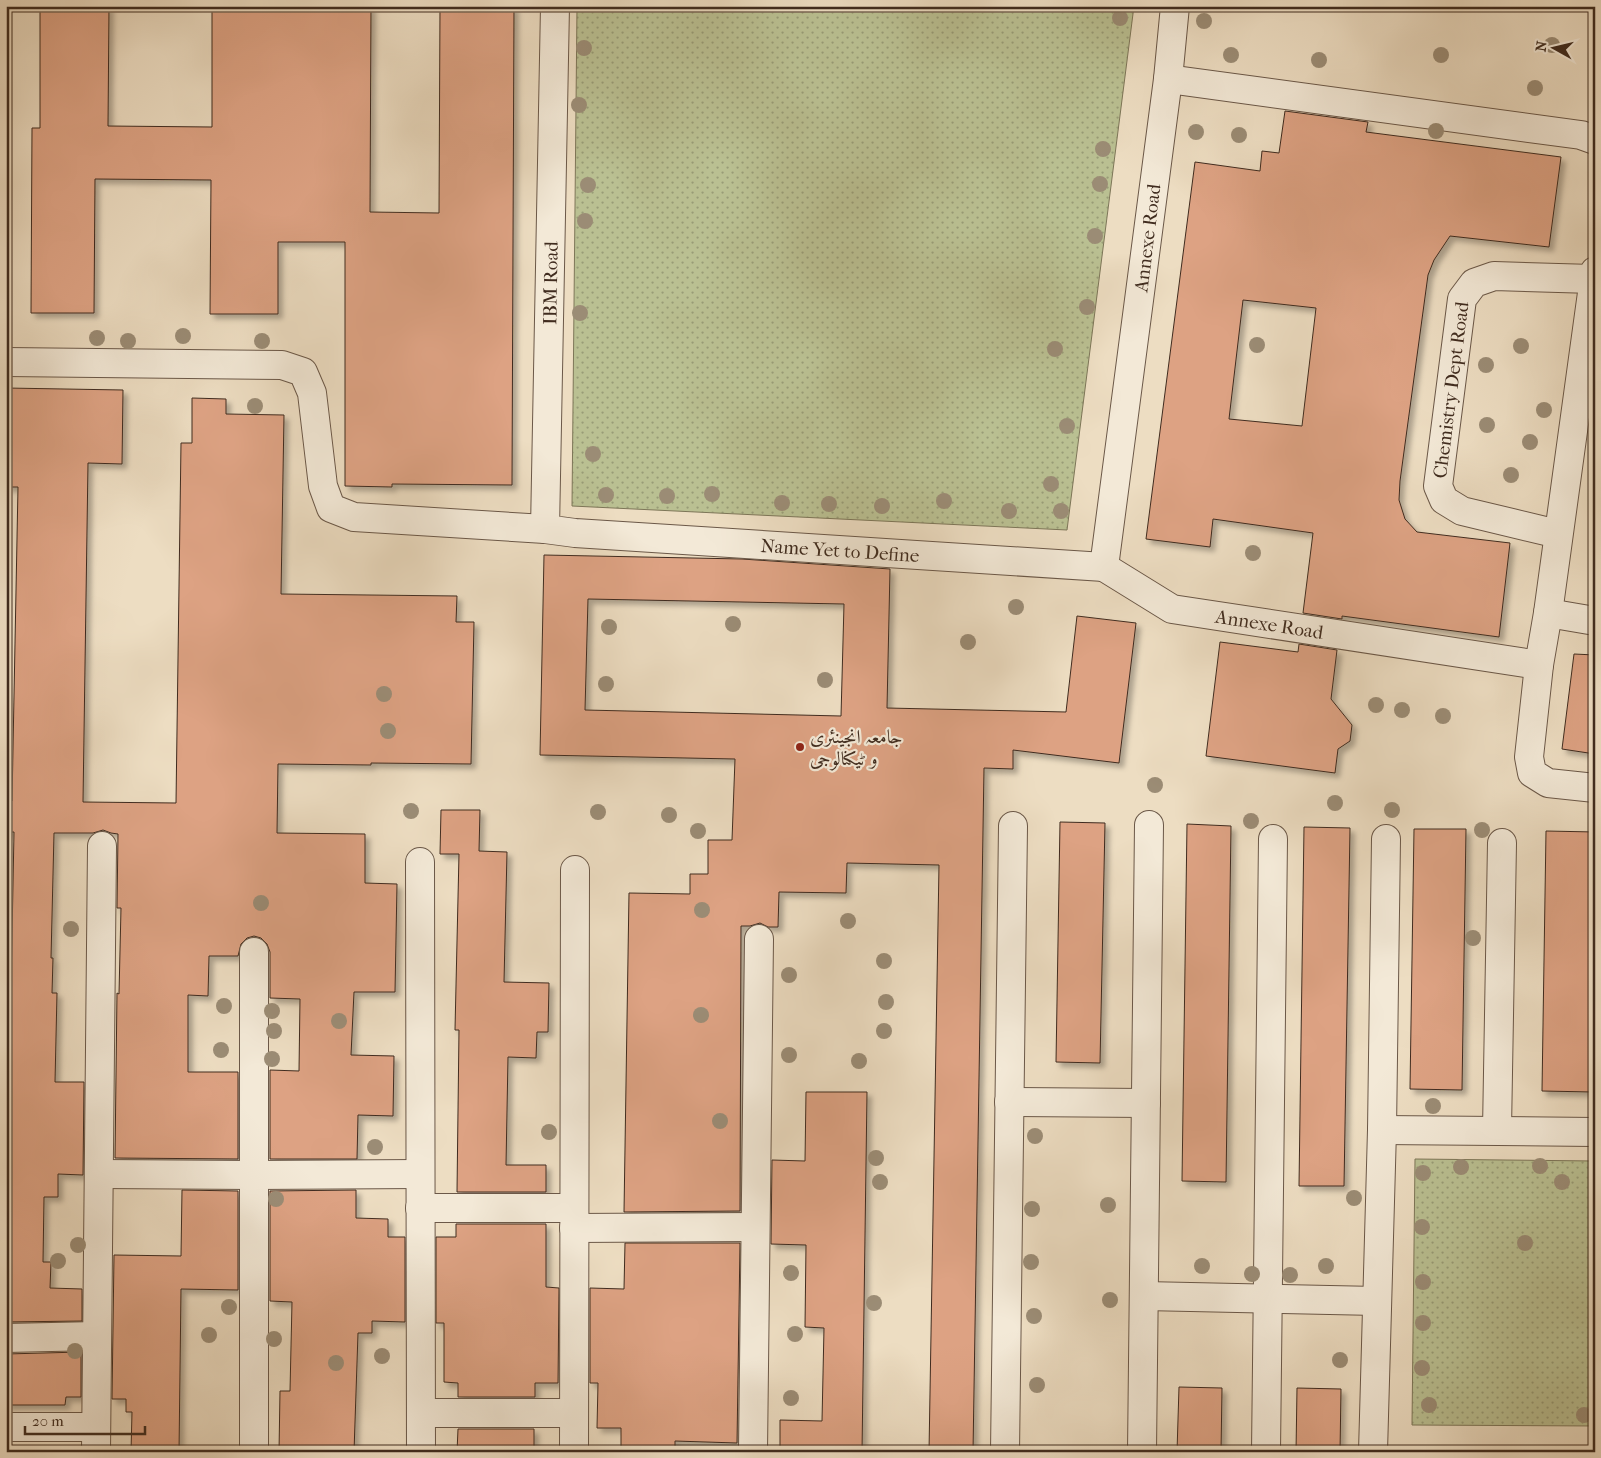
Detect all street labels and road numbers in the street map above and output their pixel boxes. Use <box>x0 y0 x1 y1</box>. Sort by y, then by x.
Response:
street label: Annexe Road <box>1130 182 1166 294</box>
street label: IBM Road <box>539 240 563 325</box>
street label: Chemistry Dept Road <box>1429 300 1474 480</box>
street label: Name Yet to Define <box>760 535 920 567</box>
street label: Annexe Road <box>1213 606 1325 644</box>

